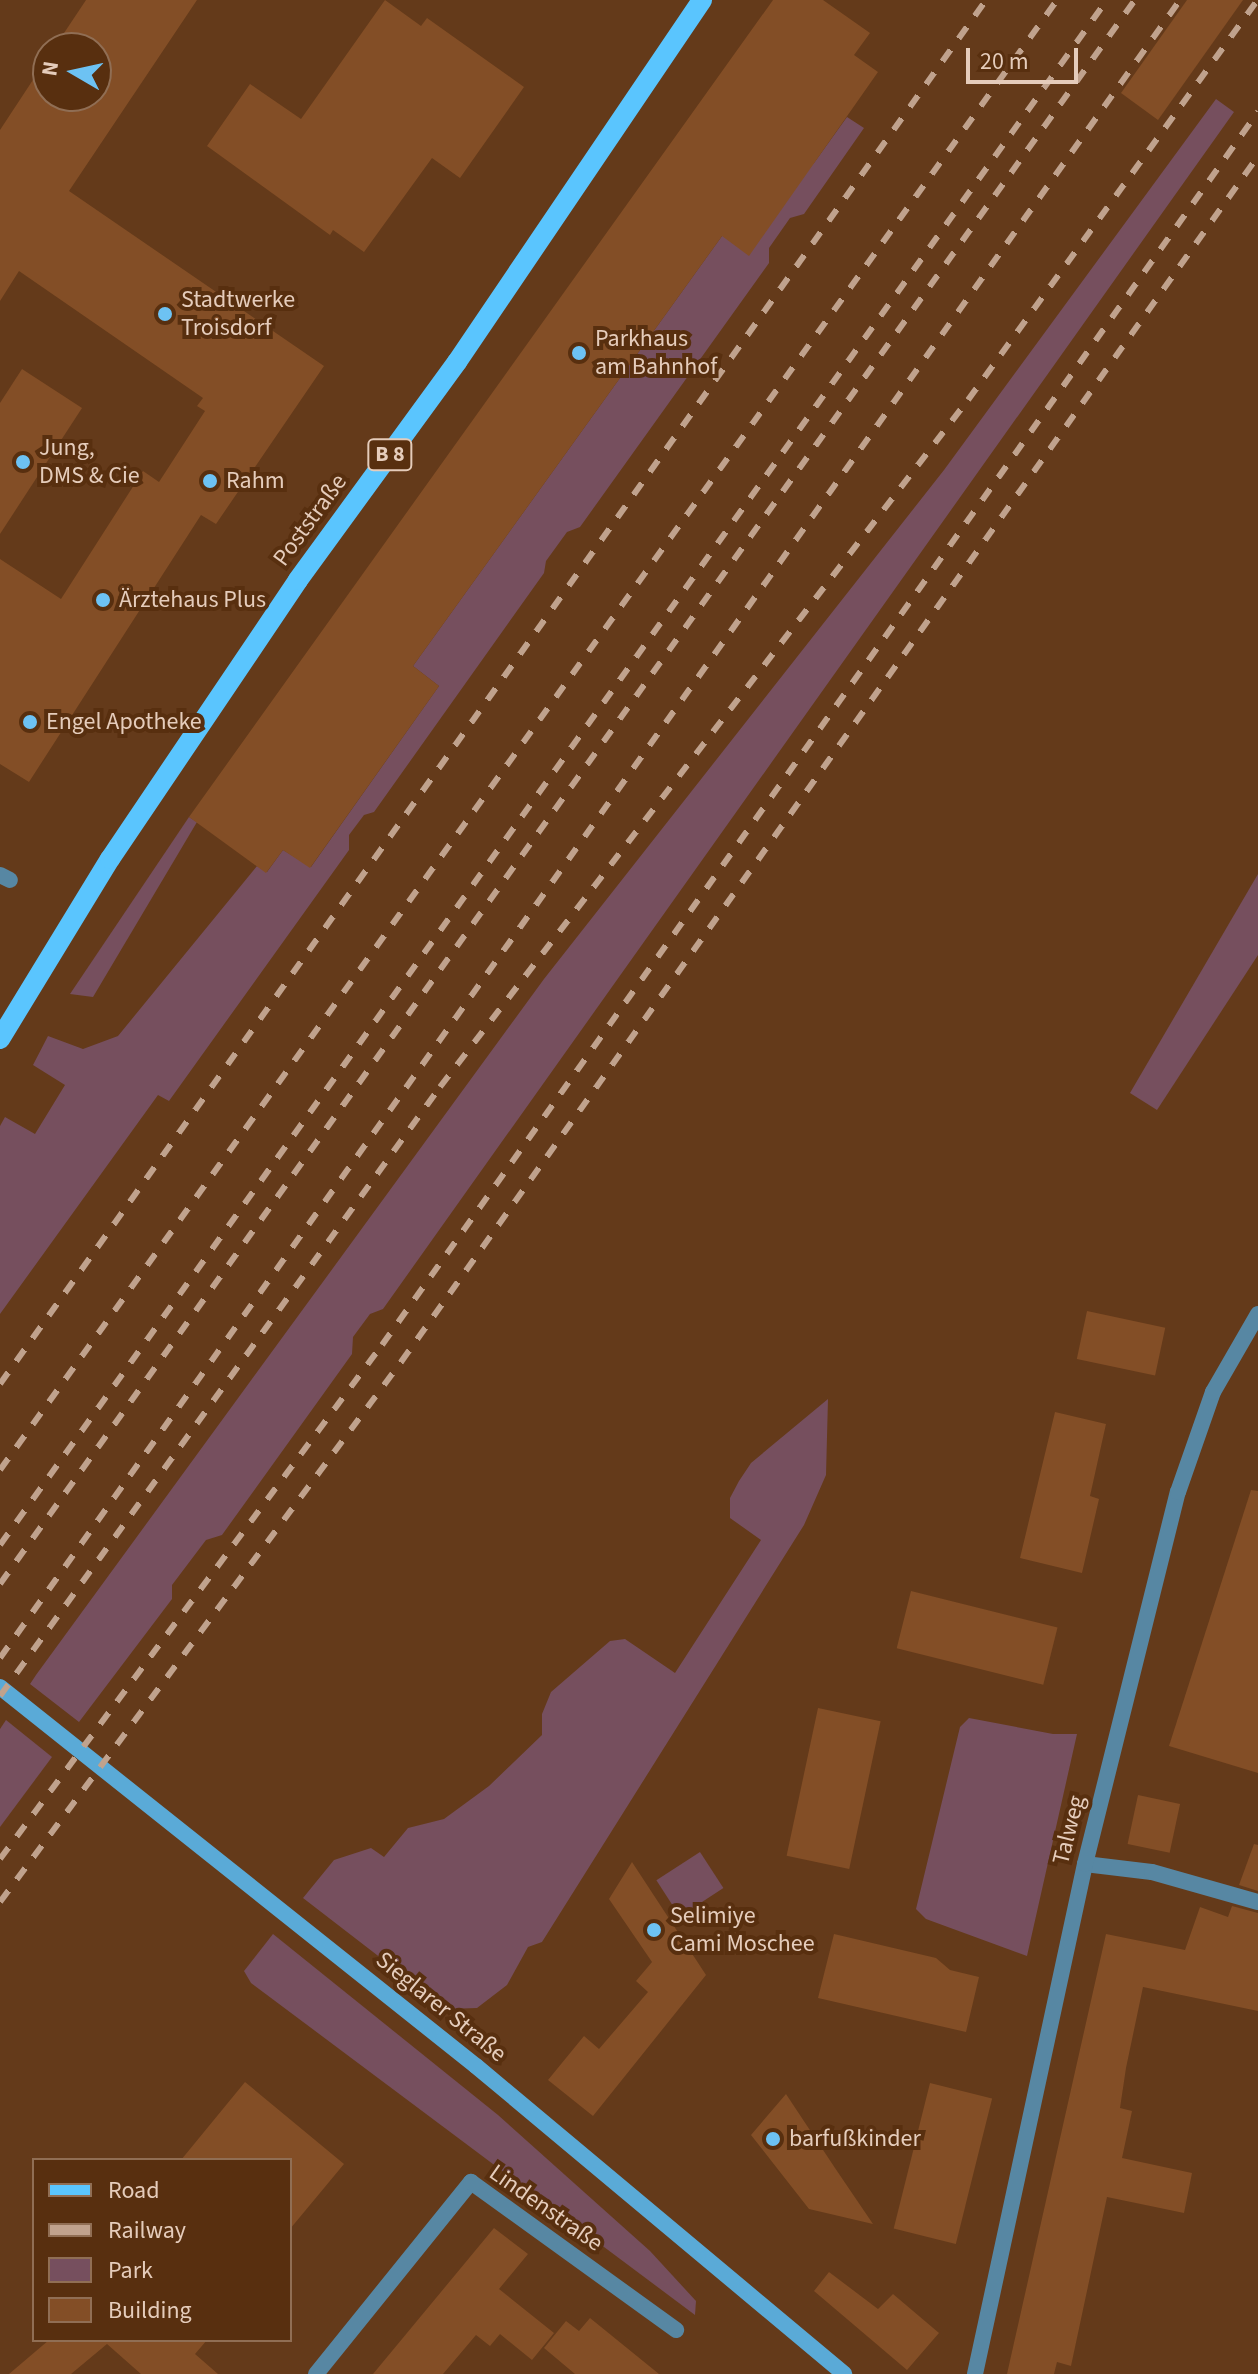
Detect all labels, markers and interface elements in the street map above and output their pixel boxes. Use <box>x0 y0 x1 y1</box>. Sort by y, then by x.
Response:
north arrow <box>32 32 112 112</box>
scale bar <box>970 32 1082 82</box>
text: 20 m <box>980 44 1029 79</box>
text: N <box>33 59 67 78</box>
place label: Stadtwerke Troisdorf <box>181 286 295 342</box>
marker: Stadtwerke Troisdorf <box>156 305 174 323</box>
place label: Parkhaus am Bahnhof <box>595 325 717 381</box>
marker: Parkhaus am Bahnhof <box>570 344 588 362</box>
place label: Jung, DMS & Cie <box>39 434 140 490</box>
road number: B 8 <box>366 437 414 473</box>
marker: Jung, DMS & Cie <box>14 453 32 471</box>
place label: Rahm <box>226 467 285 495</box>
street label: Poststraße <box>267 468 353 572</box>
marker: Rahm <box>201 472 219 490</box>
place label: Ärztehaus Plus <box>119 586 266 614</box>
marker: Ärztehaus Plus <box>94 591 112 609</box>
place label: Engel Apotheke <box>46 708 202 736</box>
marker: Engel Apotheke <box>21 713 39 731</box>
street label: Talweg <box>1047 1792 1091 1868</box>
place label: Selimiye Cami Moschee <box>670 1902 815 1958</box>
marker: Selimiye Cami Moschee <box>645 1921 663 1939</box>
street label: Sieglarer Straße <box>370 1946 512 2068</box>
place label: barfußkinder <box>789 2125 921 2153</box>
marker: barfußkinder <box>764 2130 782 2148</box>
legend <box>32 2158 292 2342</box>
street label: Lindenstraße <box>484 2158 608 2258</box>
text: Road <box>108 2173 160 2208</box>
text: Railway <box>108 2213 186 2248</box>
text: Park <box>108 2253 153 2288</box>
text: Building <box>108 2293 192 2328</box>

